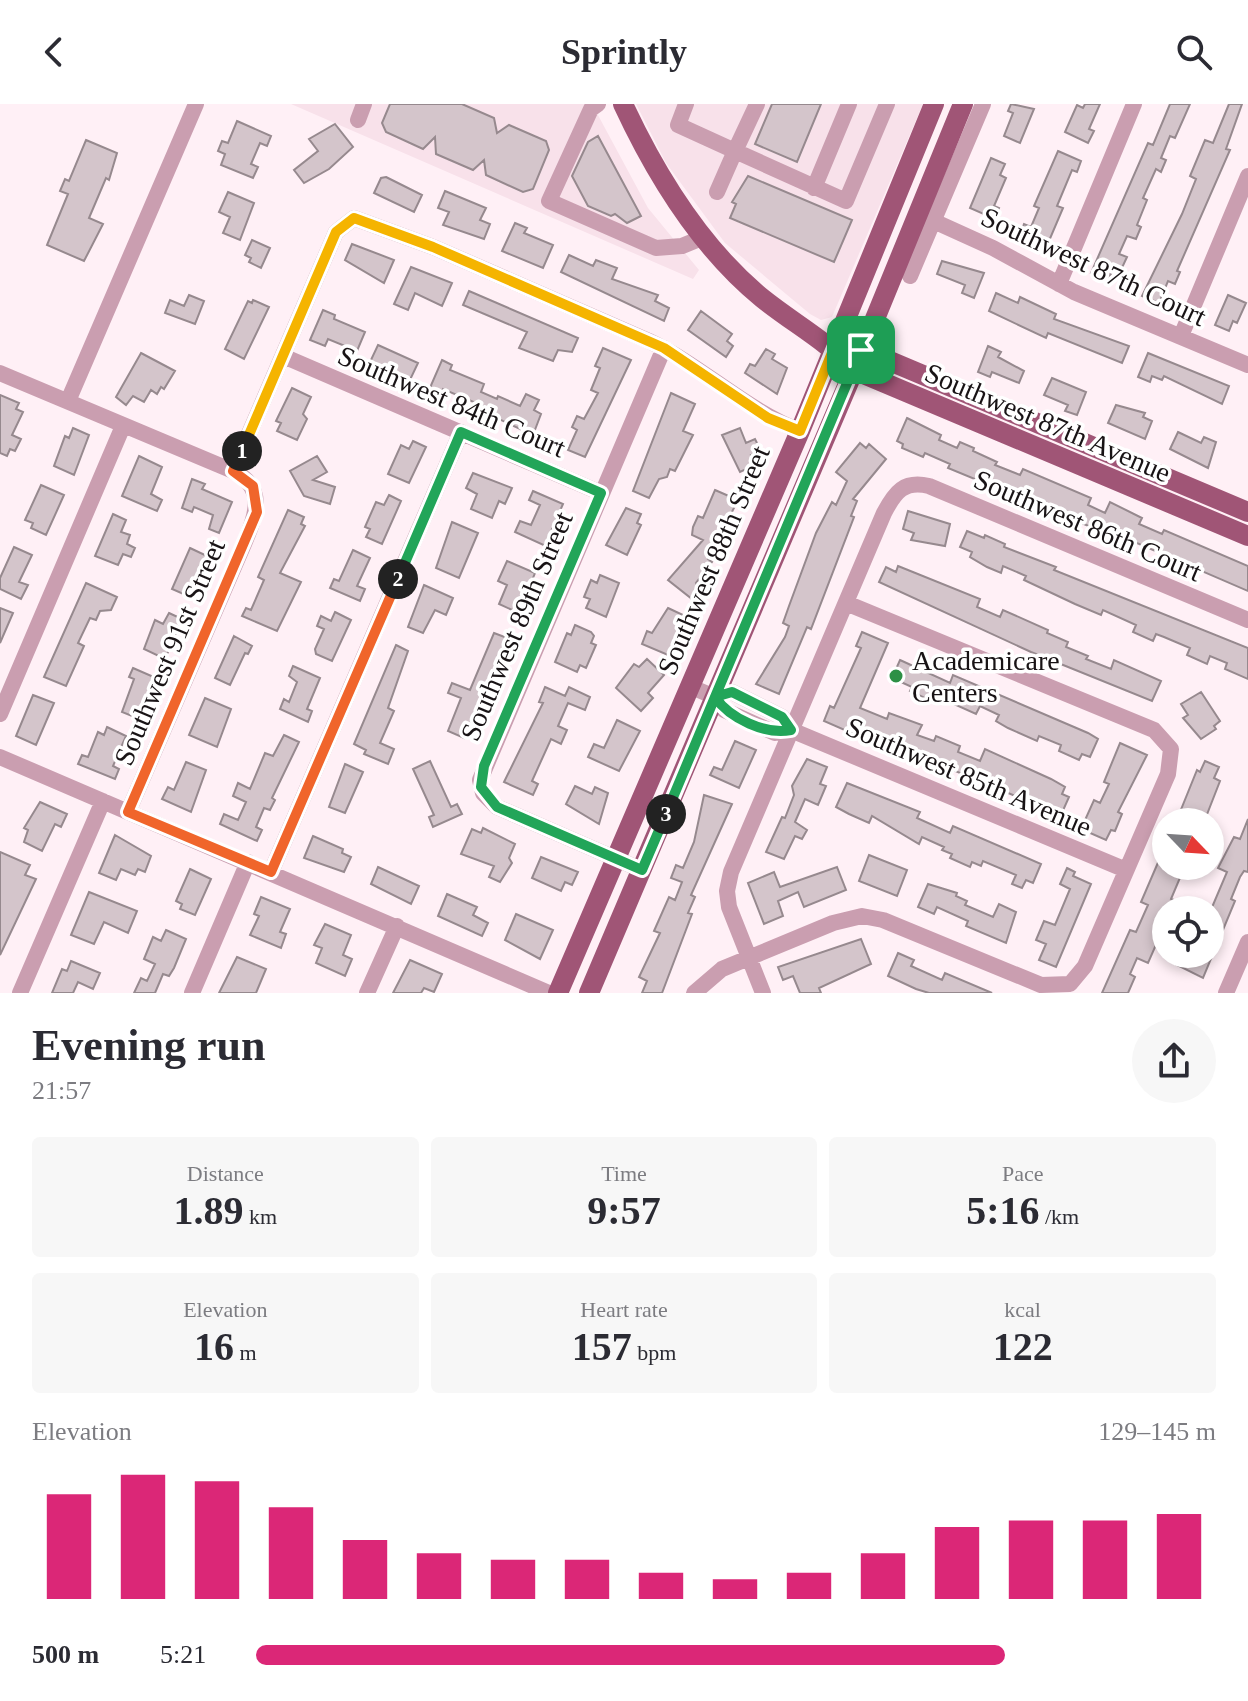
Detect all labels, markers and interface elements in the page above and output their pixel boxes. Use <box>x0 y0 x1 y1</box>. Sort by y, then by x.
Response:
icon: back <box>32 30 76 74</box>
icon: search <box>1172 30 1216 74</box>
text: Sprintly <box>561 32 687 72</box>
street label: Southwest 87th Court <box>977 201 1211 332</box>
pin <box>827 316 895 384</box>
icon: arrive <box>839 328 883 372</box>
street label: Southwest 84th Court <box>333 339 570 464</box>
street label: Southwest 87th Avenue <box>920 357 1175 488</box>
pin: 1 <box>222 431 262 471</box>
text: 1 <box>237 438 248 463</box>
street label: Southwest 88th Street <box>651 441 776 679</box>
street label: Southwest 86th Court <box>969 463 1206 588</box>
street label: Southwest 89th Street <box>454 507 579 745</box>
street label: Southwest 91st Street <box>108 534 231 770</box>
pin: 2 <box>378 559 418 599</box>
text: 2 <box>393 566 404 591</box>
place label: Academicare Centers <box>912 645 1060 708</box>
marker: Academicare Centers <box>887 667 905 685</box>
street label: Southwest 85th Avenue <box>841 711 1096 842</box>
pin: 3 <box>646 794 686 834</box>
text: 3 <box>661 801 672 826</box>
north arrow <box>1152 808 1224 880</box>
map controls <box>1152 808 1224 968</box>
button: locate <box>1152 896 1224 968</box>
button: share <box>1132 1019 1216 1103</box>
text: Evening run <box>32 1021 266 1070</box>
text: 21:57 <box>32 1076 91 1105</box>
text: Distance <box>187 1161 264 1186</box>
text: Time <box>601 1161 647 1186</box>
text: Pace <box>1002 1161 1043 1186</box>
text: 1.89 <box>174 1188 244 1233</box>
text: 9:57 <box>587 1188 661 1233</box>
text: 5:16 <box>966 1188 1039 1233</box>
text: km <box>244 1204 277 1229</box>
text: /km <box>1039 1204 1079 1229</box>
text: Elevation <box>183 1297 267 1322</box>
text: Heart rate <box>580 1297 668 1322</box>
text: kcal <box>1004 1297 1041 1322</box>
text: 16 <box>194 1324 234 1369</box>
text: 157 <box>572 1324 632 1369</box>
text: 122 <box>993 1324 1053 1369</box>
text: m <box>234 1340 257 1365</box>
text: bpm <box>632 1340 676 1365</box>
text: Elevation <box>32 1417 132 1446</box>
text: 129–145 m <box>1098 1417 1216 1446</box>
text: 500 m <box>32 1640 99 1669</box>
text: 5:21 <box>160 1640 206 1669</box>

